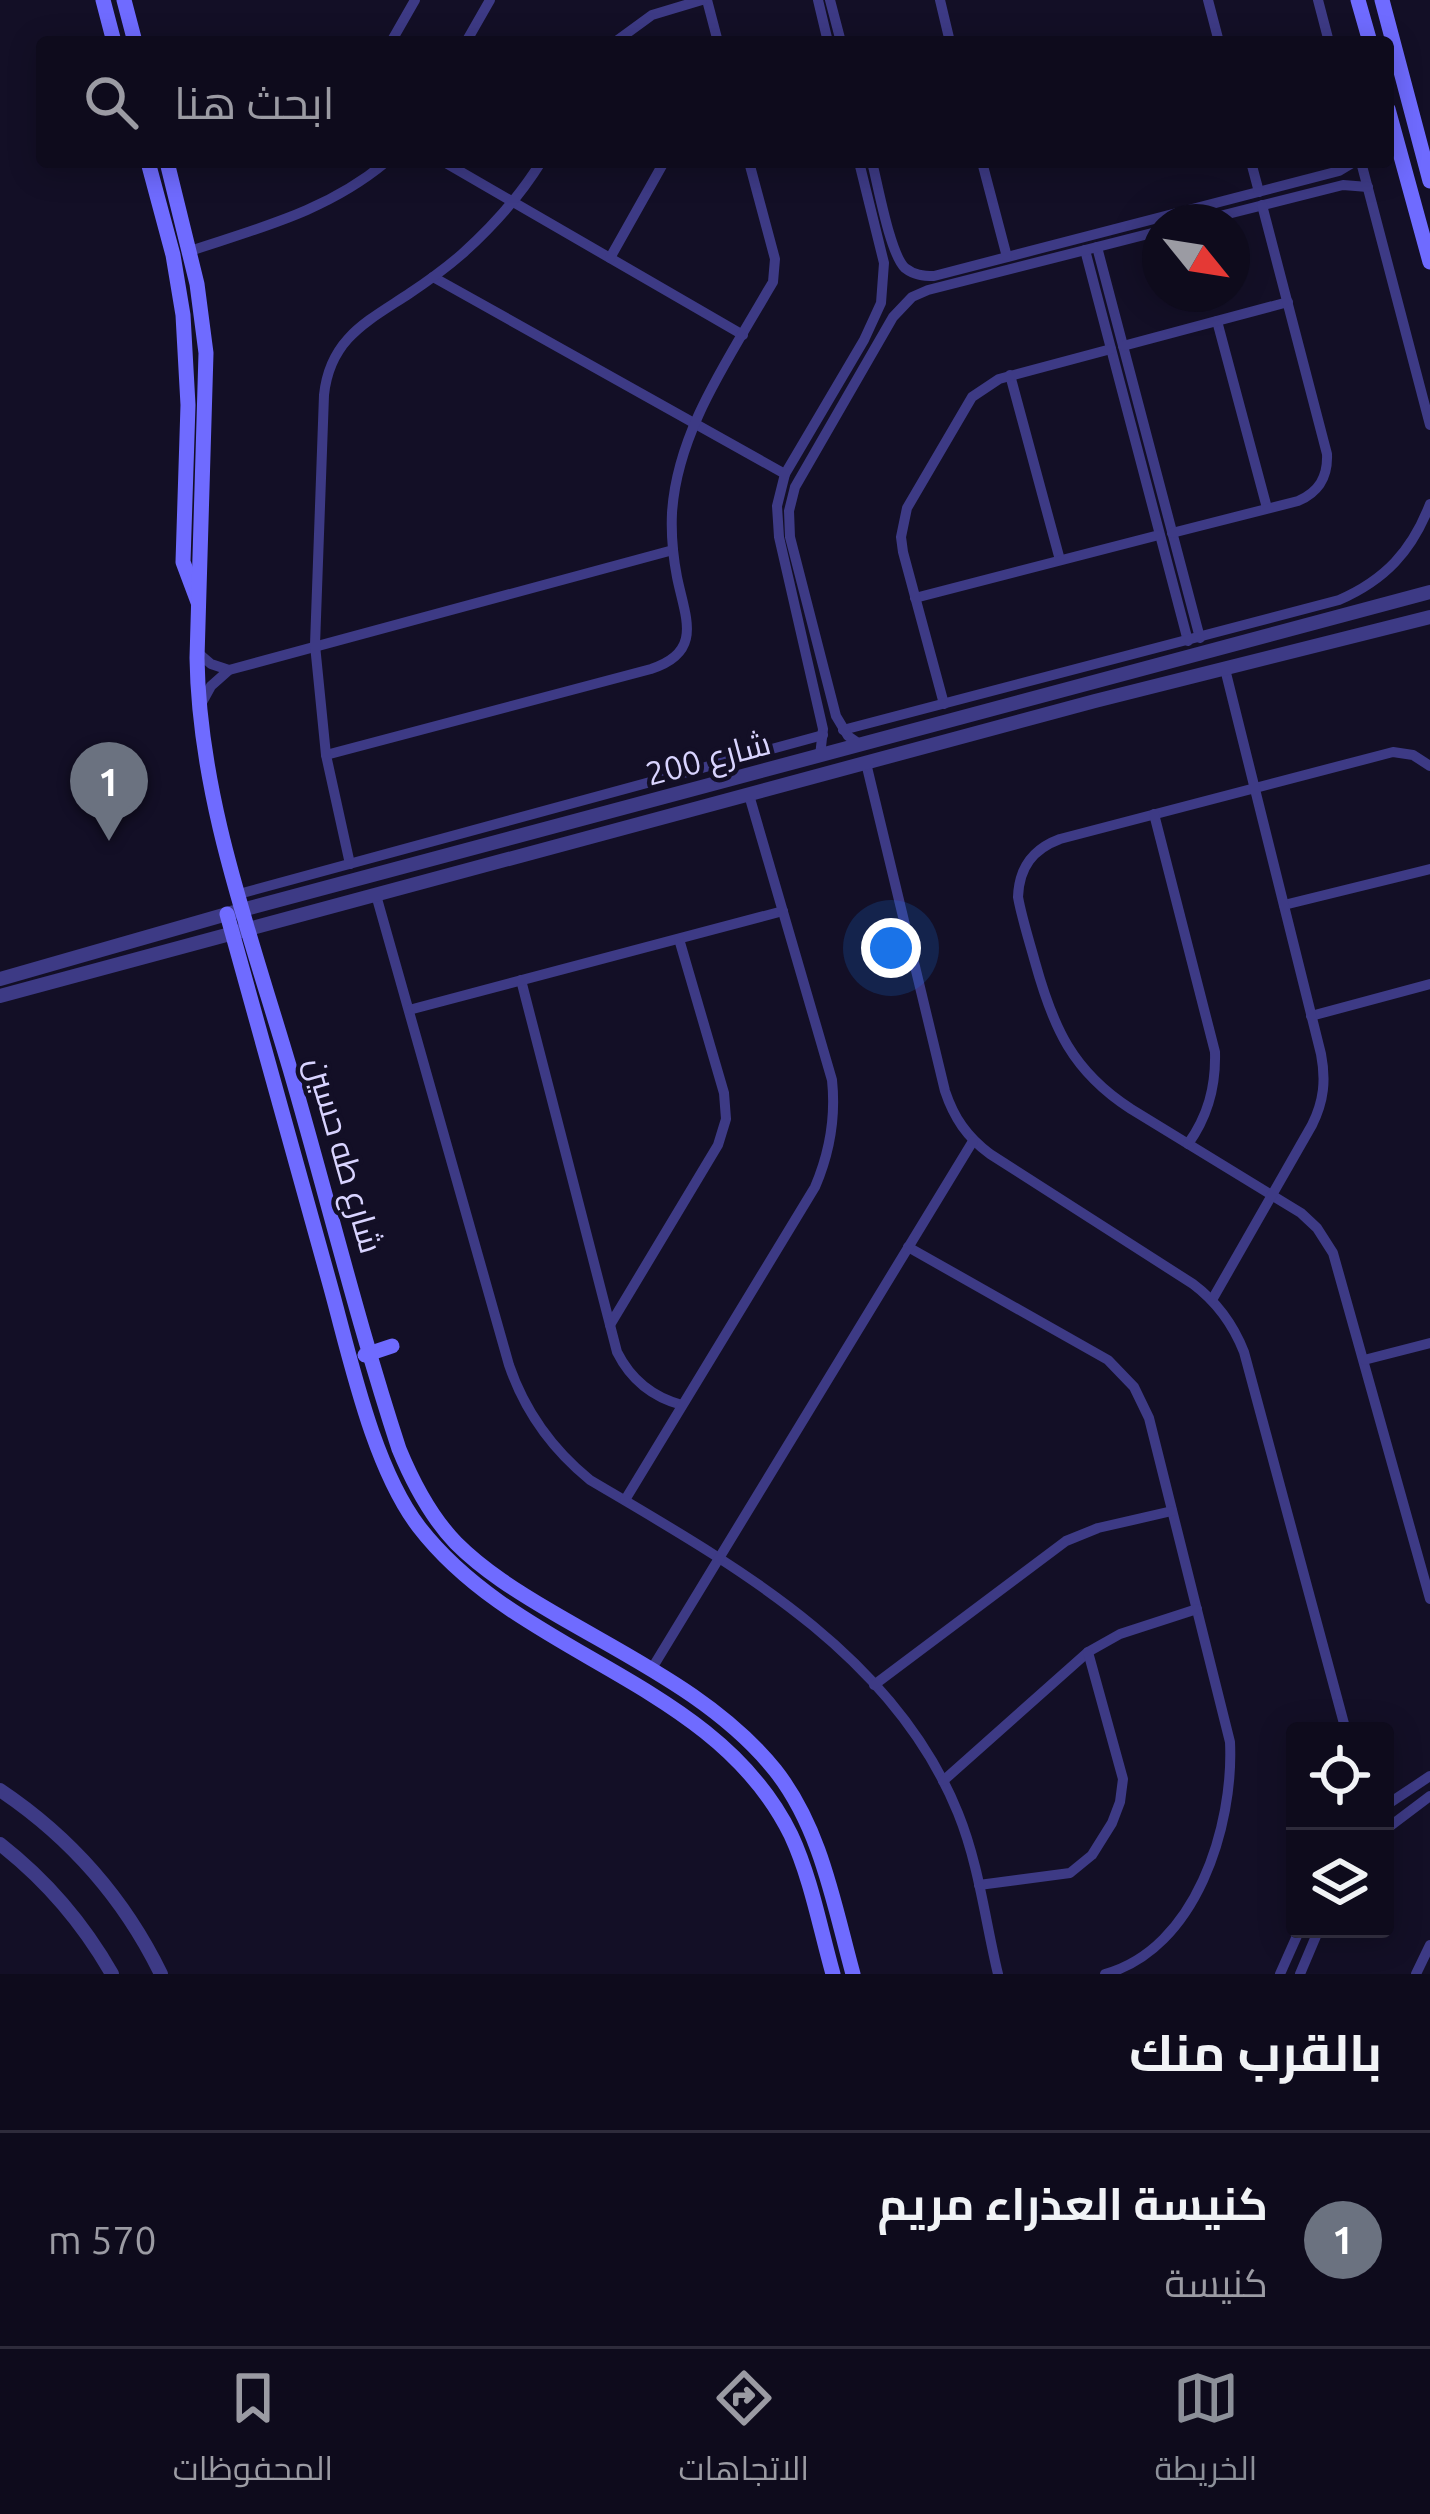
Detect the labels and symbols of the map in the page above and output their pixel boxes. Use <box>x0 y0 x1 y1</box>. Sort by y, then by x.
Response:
north arrow <box>1142 204 1250 312</box>
street label: شارع 200 <box>642 723 775 797</box>
pin: 1 <box>70 742 148 841</box>
your location <box>861 918 921 978</box>
street label: شارع طه حسين <box>295 1053 391 1258</box>

